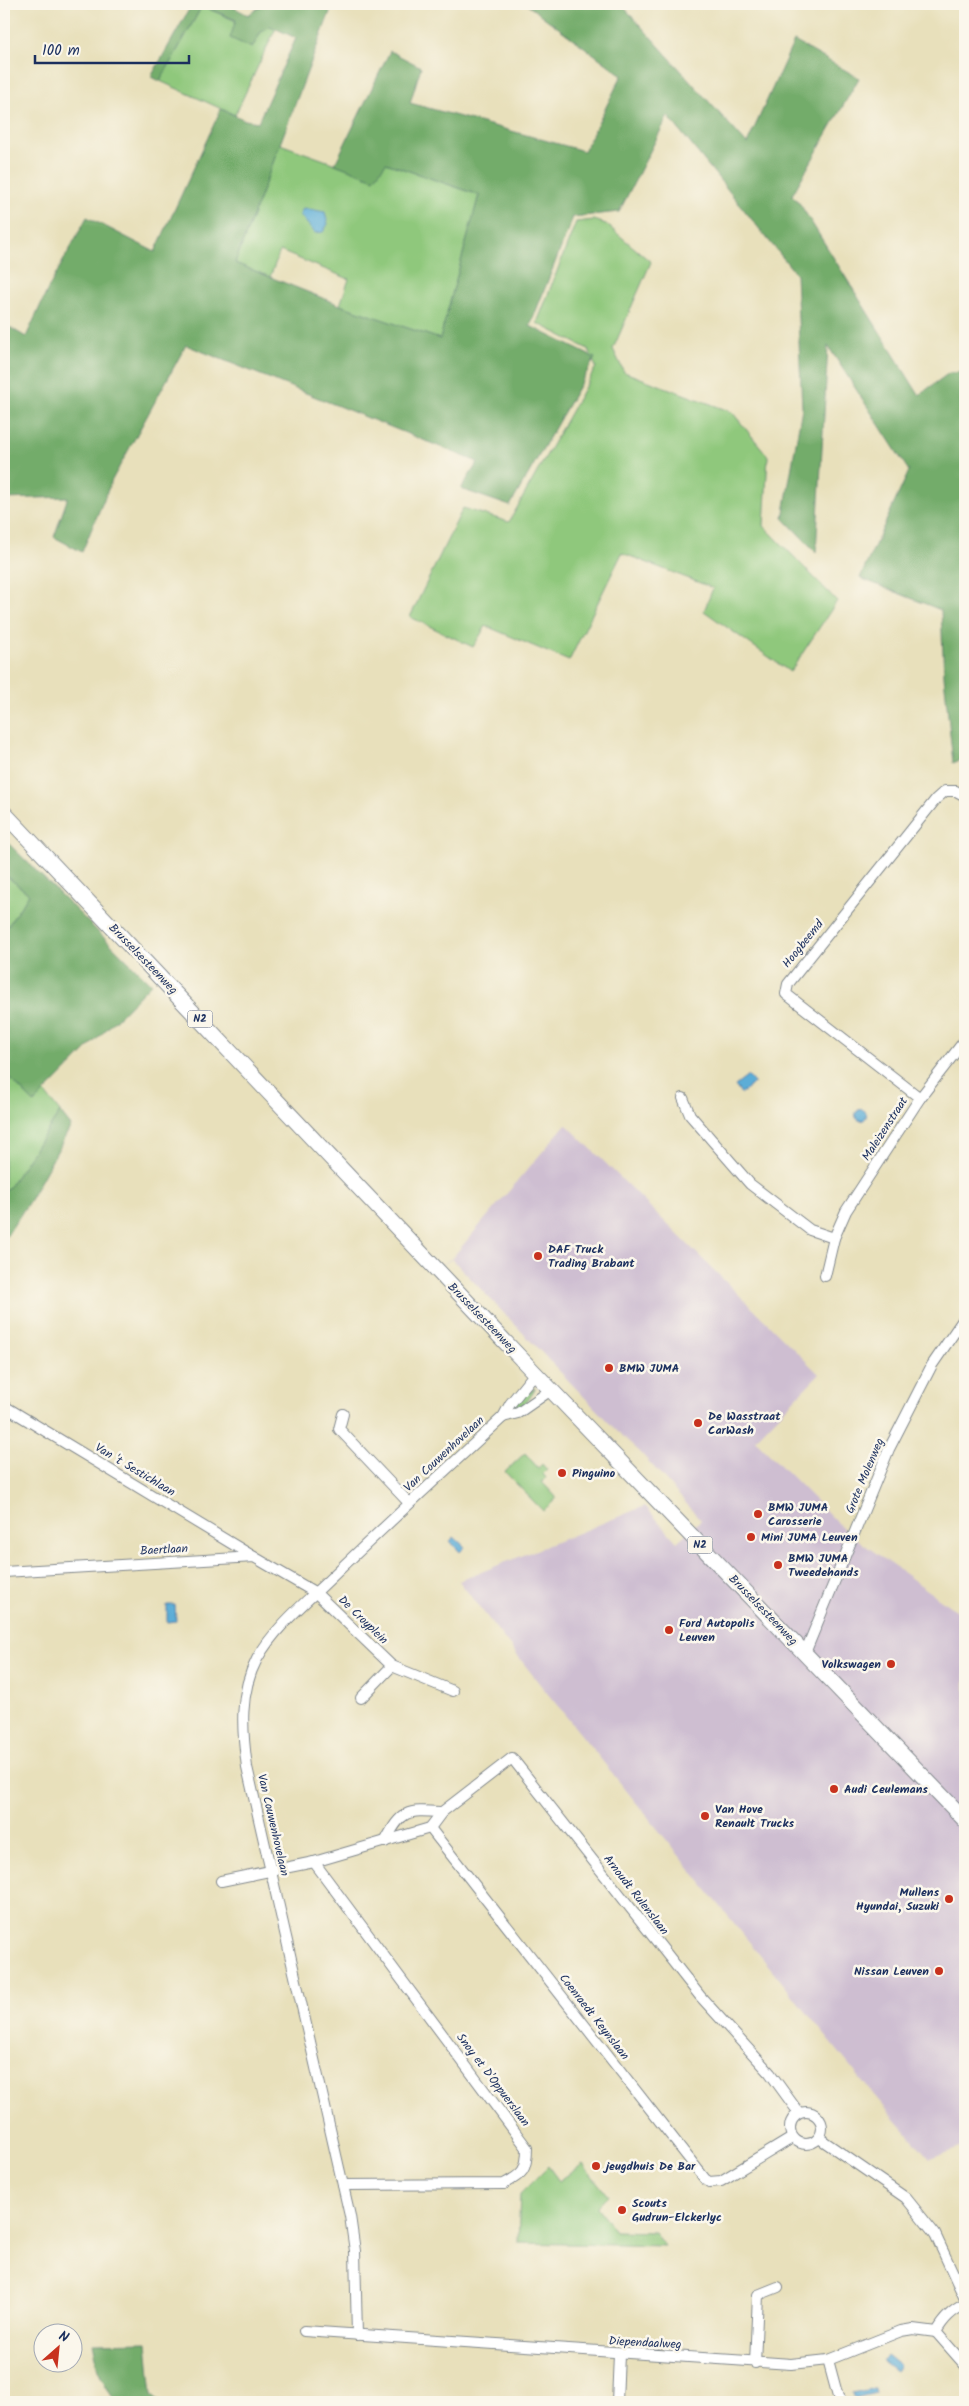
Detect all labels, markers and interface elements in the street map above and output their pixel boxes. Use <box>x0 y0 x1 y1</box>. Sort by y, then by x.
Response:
scale bar <box>35 32 189 64</box>
text: 100 m <box>42 39 80 63</box>
street label: Hoogbeemd <box>778 915 829 972</box>
street label: Brusselsesteenweg <box>104 919 182 999</box>
road number: N2 <box>188 1011 212 1028</box>
street label: Maleizenstraat <box>857 1093 913 1165</box>
place label: DAF Truck Trading Brabant <box>548 1240 635 1273</box>
marker: DAF Truck Trading Brabant <box>532 1250 544 1262</box>
street label: Brusselsesteenweg <box>443 1278 521 1358</box>
place label: BMW JUMA <box>619 1359 680 1378</box>
marker: BMW JUMA <box>603 1362 615 1374</box>
place label: De Wasstraat CarWash <box>708 1407 781 1440</box>
street label: Van Couwenhovelaan <box>399 1411 489 1497</box>
marker: De Wasstraat CarWash <box>692 1417 704 1429</box>
street label: Grote Molenweg <box>841 1435 890 1517</box>
street label: Van 't Sestichlaan <box>91 1438 179 1502</box>
place label: Pinguino <box>572 1464 616 1483</box>
marker: Pinguino <box>556 1467 568 1479</box>
place label: BMW JUMA Carosserie <box>768 1498 829 1531</box>
marker: BMW JUMA Carosserie <box>752 1508 764 1520</box>
place label: Mini JUMA Leuven <box>761 1528 858 1547</box>
marker: Mini JUMA Leuven <box>745 1531 757 1543</box>
road number: N2 <box>688 1536 712 1554</box>
street label: Baertlaan <box>140 1539 188 1561</box>
place label: BMW JUMA Tweedehands <box>788 1549 859 1582</box>
marker: BMW JUMA Tweedehands <box>772 1559 784 1571</box>
street label: Brusselsesteenweg <box>724 1570 802 1650</box>
street label: De Croyplein <box>334 1591 392 1649</box>
place label: Ford Autopolis Leuven <box>679 1614 755 1647</box>
marker: Ford Autopolis Leuven <box>663 1624 675 1636</box>
place label: Volkswagen <box>822 1655 881 1674</box>
marker: Volkswagen <box>885 1658 897 1670</box>
street label: Van Couwenhovelaan <box>252 1772 294 1878</box>
place label: Audi Ceulemans <box>844 1780 928 1799</box>
marker: Audi Ceulemans <box>828 1783 840 1795</box>
place label: Van Hove Renault Trucks <box>715 1800 794 1833</box>
marker: Van Hove Renault Trucks <box>699 1810 711 1822</box>
street label: Arnoudt Rulenslaan <box>598 1851 674 1939</box>
place label: Mullens Hyundai, Suzuki <box>856 1883 940 1916</box>
marker: Mullens Hyundai, Suzuki <box>943 1893 955 1905</box>
place label: Nissan Leuven <box>854 1962 929 1981</box>
marker: Nissan Leuven <box>933 1965 945 1977</box>
street label: Coenraedt Keynslaan <box>554 1970 634 2064</box>
street label: Snoy et D'Oppuerslaan <box>452 2029 534 2131</box>
place label: jeugdhuis De Bar <box>602 2157 696 2176</box>
marker: jeugdhuis De Bar <box>590 2160 602 2172</box>
place label: Scouts Gudrun-Elckerlyc <box>632 2194 722 2227</box>
marker: Scouts Gudrun-Elckerlyc <box>616 2204 628 2216</box>
north arrow <box>32 2324 82 2374</box>
text: N <box>55 2325 73 2349</box>
street label: Diependaalweg <box>608 2332 682 2354</box>

